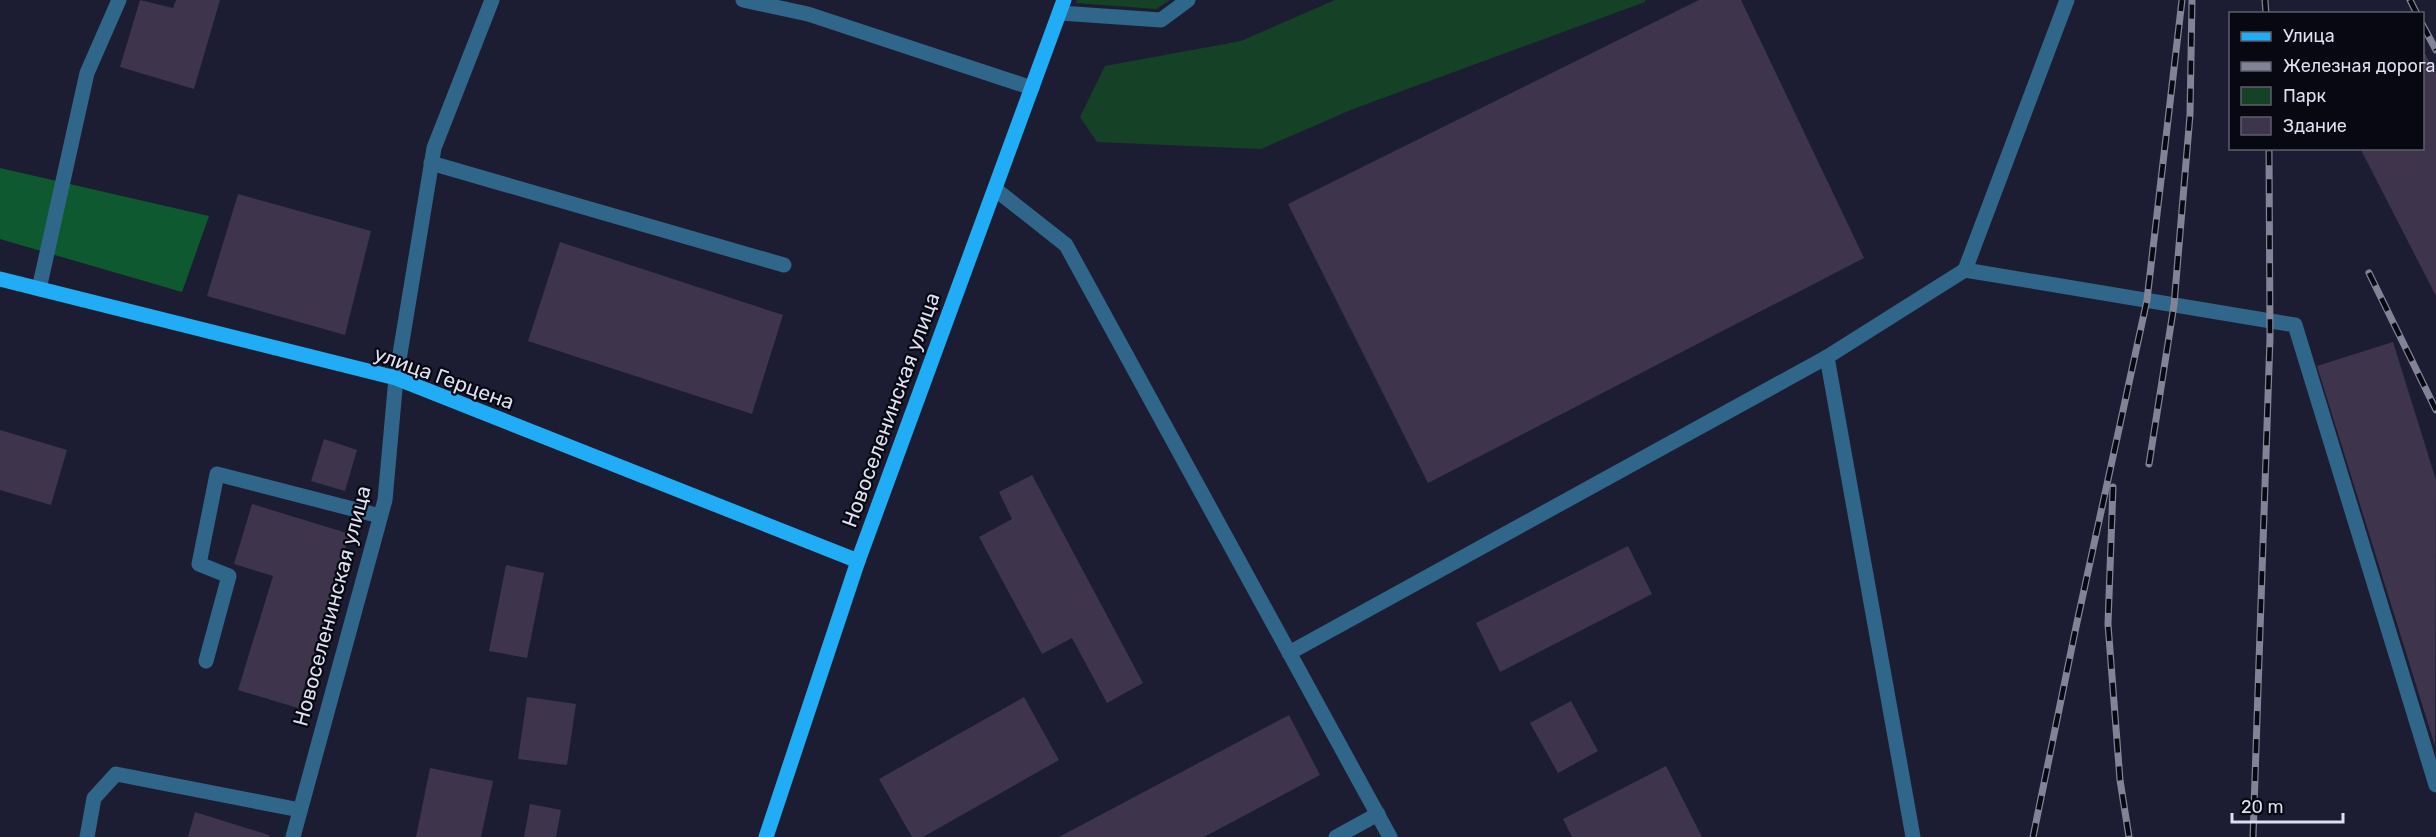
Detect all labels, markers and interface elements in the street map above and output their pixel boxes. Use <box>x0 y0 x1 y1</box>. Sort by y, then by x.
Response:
legend <box>2229 12 2424 150</box>
text: Улица <box>2283 25 2335 47</box>
text: Железная дорога <box>2283 55 2436 77</box>
text: Парк <box>2283 85 2327 107</box>
text: Здание <box>2283 115 2347 137</box>
street label: Новоселенинская улица <box>836 289 945 531</box>
street label: улица Герцена <box>371 341 518 414</box>
street label: Новоселенинская улица <box>287 483 376 729</box>
scale bar <box>2232 786 2343 824</box>
text: 20 m <box>2241 796 2283 818</box>

